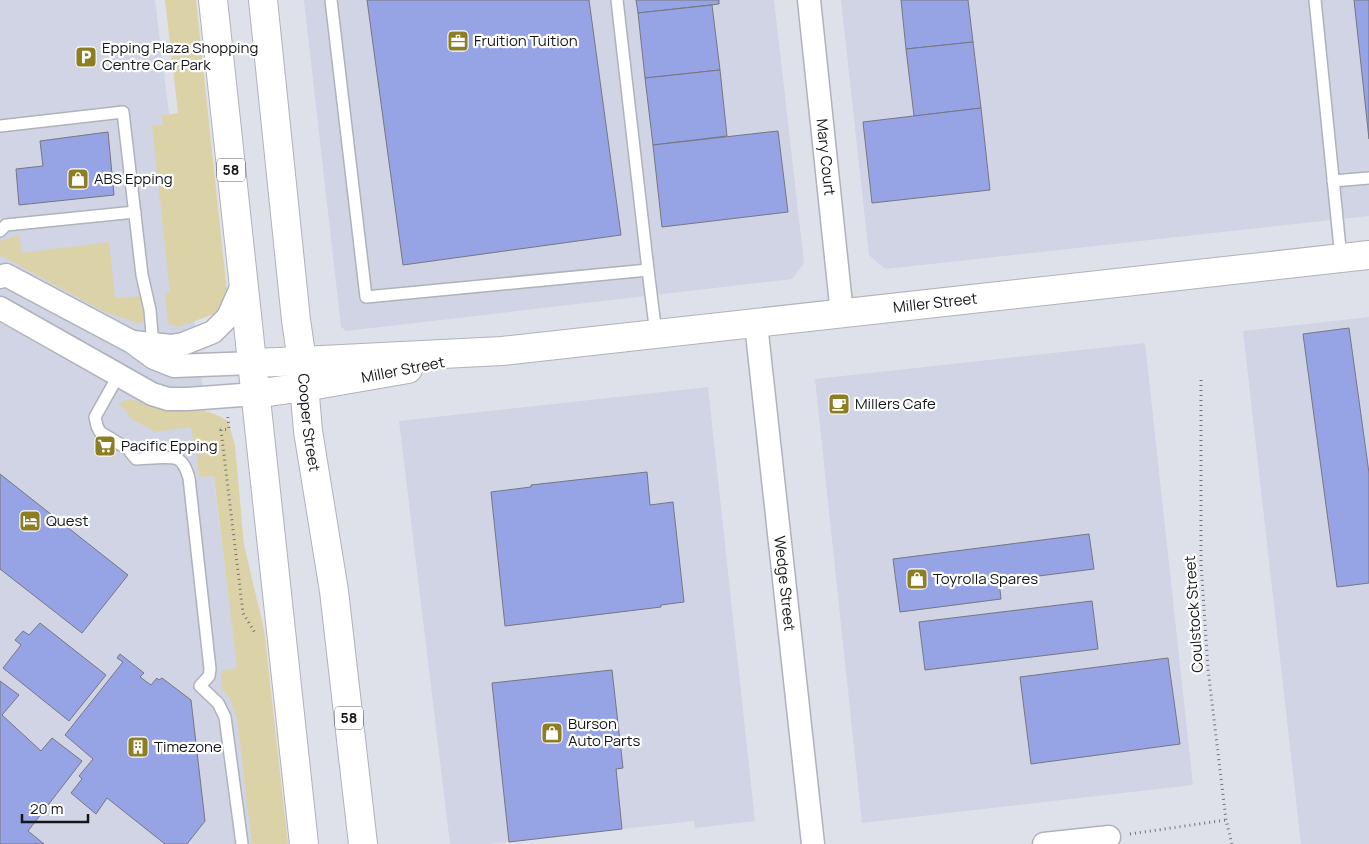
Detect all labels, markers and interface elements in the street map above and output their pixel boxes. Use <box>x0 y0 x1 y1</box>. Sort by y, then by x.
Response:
office icon: Fruition Tuition <box>446 29 470 53</box>
place label: Fruition Tuition <box>474 30 578 51</box>
place label: Epping Plaza Shopping Centre Car Park <box>102 37 258 75</box>
parking icon: Epping Plaza Shopping Centre Car Park <box>74 45 98 69</box>
street label: Mary Court <box>812 118 840 197</box>
road number: 58 <box>217 158 245 182</box>
shop icon: ABS Epping <box>66 167 90 191</box>
place label: ABS Epping <box>94 168 173 189</box>
street label: Miller Street <box>892 287 978 318</box>
street label: Miller Street <box>359 351 446 388</box>
street label: Cooper Street <box>293 373 325 473</box>
cafe icon: Millers Cafe <box>827 392 851 416</box>
place label: Millers Cafe <box>855 393 936 414</box>
supermarket icon: Pacific Epping <box>93 434 117 458</box>
place label: Pacific Epping <box>121 435 218 456</box>
hotel icon: Quest <box>18 509 42 533</box>
place label: Quest <box>46 510 88 531</box>
street label: Wedge Street <box>769 535 801 632</box>
street label: Coulstock Street <box>1179 555 1208 673</box>
shop icon: Toyrolla Spares <box>905 567 929 591</box>
place label: Toyrolla Spares <box>933 568 1038 589</box>
road number: 58 <box>335 706 363 730</box>
place label: Burson Auto Parts <box>568 713 640 751</box>
shop icon: Burson Auto Parts <box>540 721 564 745</box>
building icon: Timezone <box>126 735 150 759</box>
place label: Timezone <box>154 736 222 757</box>
scale bar <box>22 792 89 824</box>
text: 20 m <box>30 798 63 819</box>

